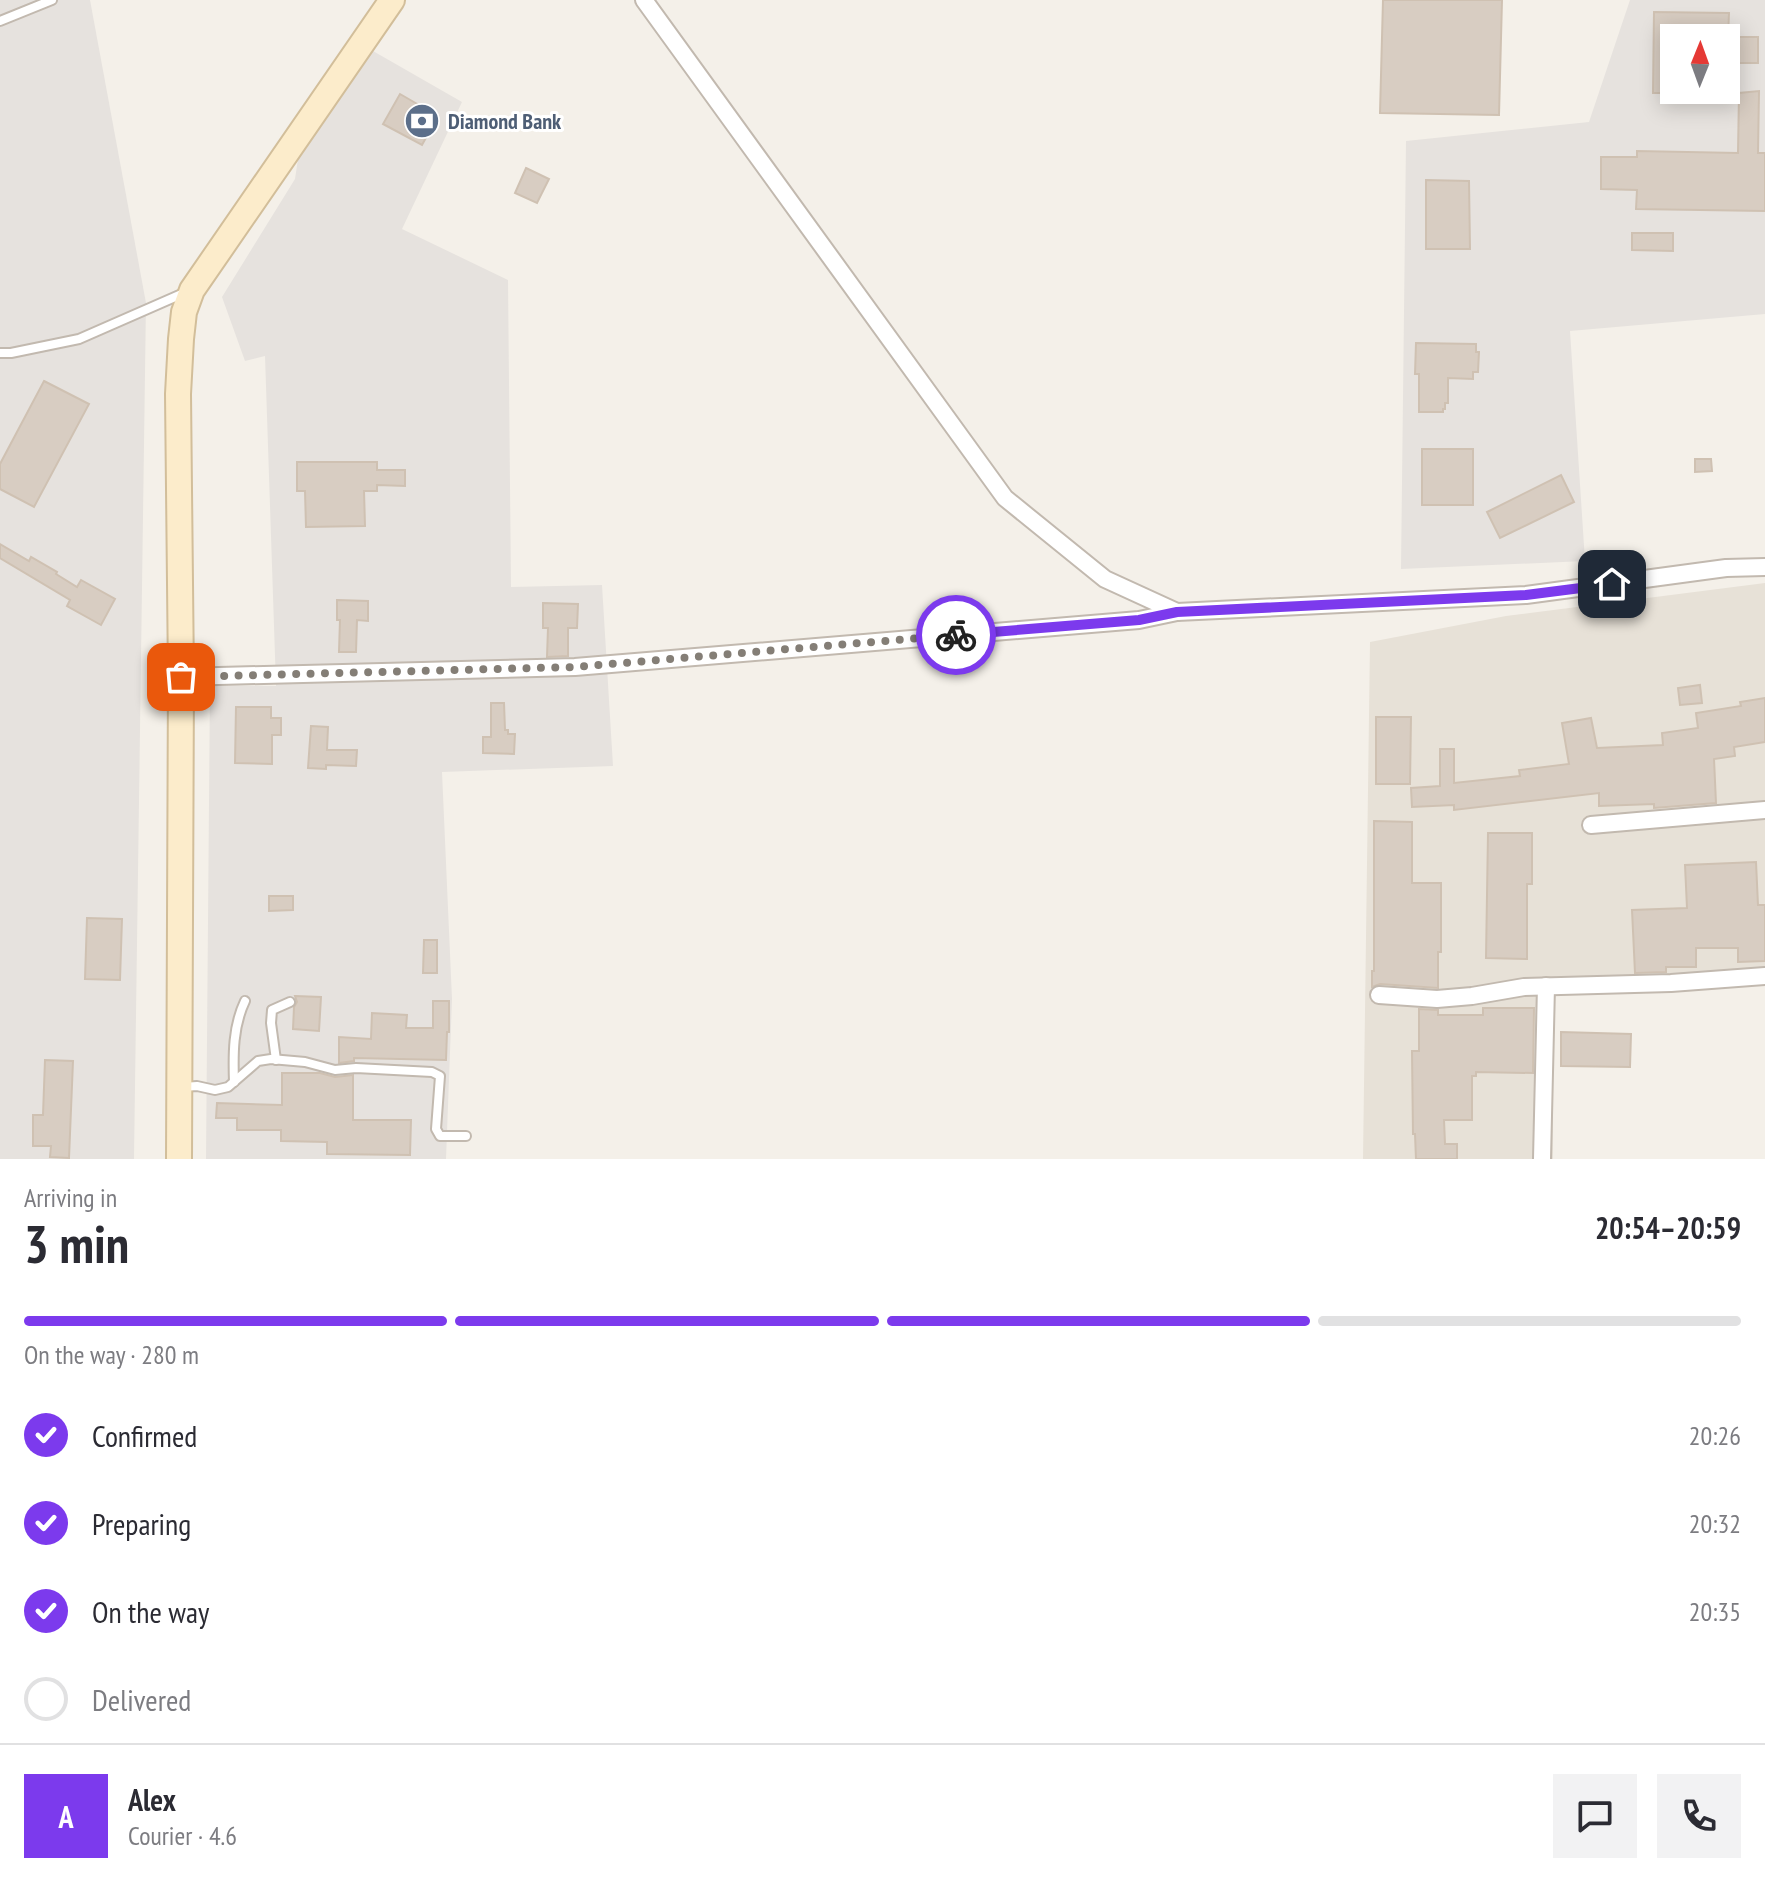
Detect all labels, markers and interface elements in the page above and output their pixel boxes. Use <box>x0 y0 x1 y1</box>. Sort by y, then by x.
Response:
north arrow <box>1660 24 1740 104</box>
map controls <box>1660 24 1740 104</box>
bank icon: Diamond Bank <box>403 102 441 140</box>
place label: Diamond Bank <box>448 107 562 135</box>
pin <box>1578 550 1646 618</box>
icon: home <box>1590 562 1634 606</box>
courier <box>916 595 996 675</box>
icon: bike <box>934 613 978 657</box>
pin <box>147 643 215 711</box>
icon: bag <box>159 655 203 699</box>
text: Arriving in <box>24 1181 117 1214</box>
text: 20:54–20:59 <box>1595 1208 1741 1247</box>
text: 3 min <box>24 1210 129 1277</box>
text: On the way · 280 m <box>24 1338 199 1371</box>
icon: check <box>24 1413 68 1457</box>
text: Confirmed <box>92 1416 197 1455</box>
text: 20:26 <box>1689 1419 1741 1452</box>
icon: check <box>24 1501 68 1545</box>
text: Preparing <box>92 1504 191 1543</box>
text: 20:32 <box>1689 1507 1741 1540</box>
icon: check <box>24 1589 68 1633</box>
text: On the way <box>92 1592 209 1631</box>
text: 20:35 <box>1689 1595 1741 1628</box>
text: Delivered <box>92 1680 191 1719</box>
button: chat <box>1553 1774 1637 1858</box>
button: phone <box>1657 1774 1741 1858</box>
text: Alex <box>128 1780 176 1819</box>
text: A <box>58 1797 74 1836</box>
text: Courier · 4.6 <box>128 1819 237 1852</box>

